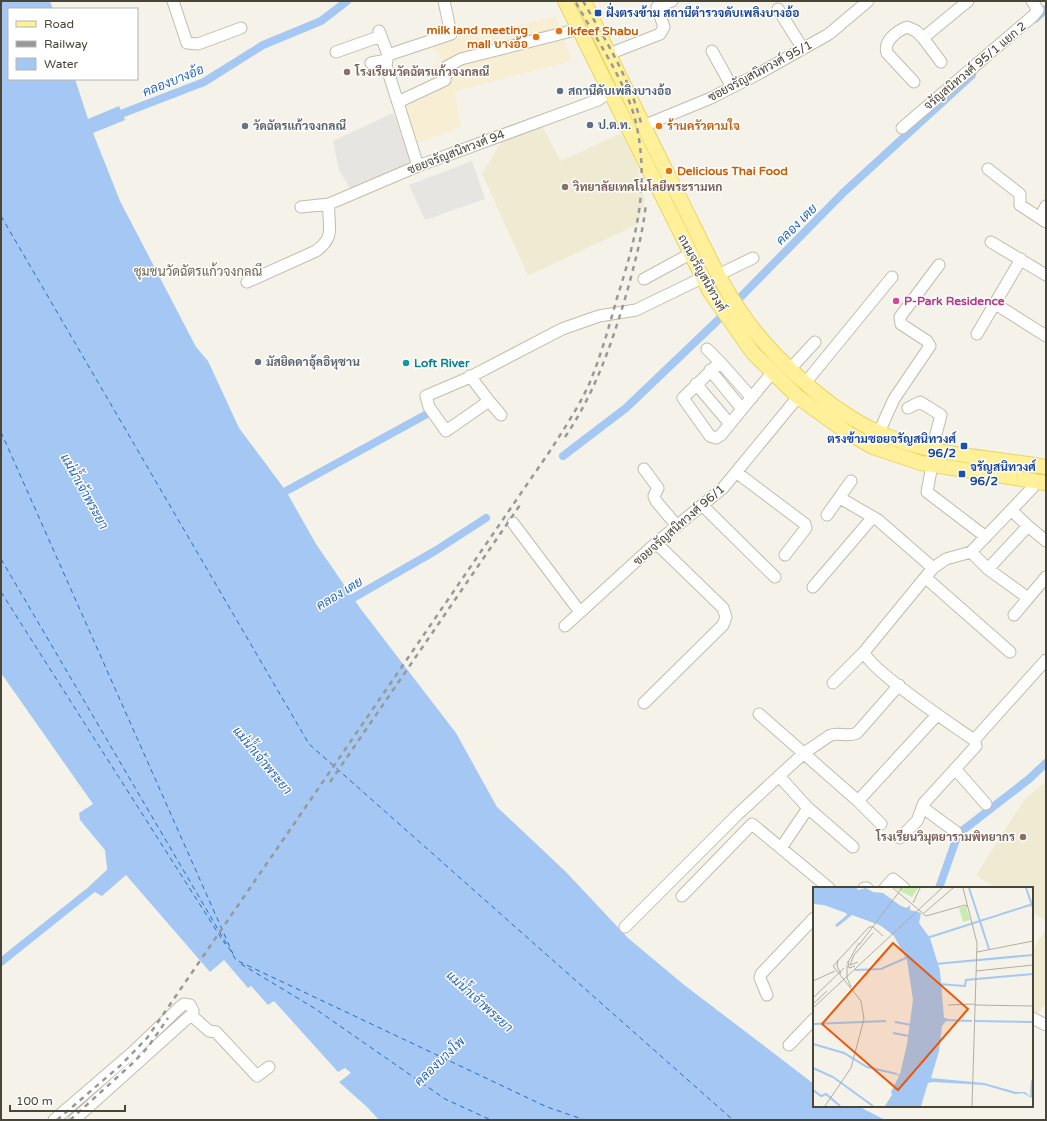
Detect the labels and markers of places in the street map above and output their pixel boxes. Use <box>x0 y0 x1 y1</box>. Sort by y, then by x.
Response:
place label: ฝั่งตรงข้าม สถานีตำรวจดับเพลิงบางอ้อ <box>606 2 800 20</box>
marker: ฝั่งตรงข้าม สถานีตำรวจดับเพลิงบางอ้อ <box>593 8 603 18</box>
place label: milk land meeting mall บางอ้อ <box>427 23 528 51</box>
place label: Ikfeef Shabu <box>567 24 639 38</box>
marker: Ikfeef Shabu <box>554 26 564 36</box>
marker: milk land meeting mall บางอ้อ <box>531 32 541 42</box>
place label: โรงเรียนวัดฉัตรแก้วจงกลณี <box>354 64 490 79</box>
marker: โรงเรียนวัดฉัตรแก้วจงกลณี <box>342 67 352 77</box>
place label: สถานีดับเพลิงบางอ้อ <box>568 83 671 98</box>
marker: สถานีดับเพลิงบางอ้อ <box>555 86 565 96</box>
place label: วัดฉัตรแก้วจงกลณี <box>253 118 346 133</box>
place label: ป.ต.ท. <box>598 118 631 132</box>
place label: ร้านครัวตามใจ <box>667 118 740 133</box>
marker: ป.ต.ท. <box>585 120 595 130</box>
marker: วัดฉัตรแก้วจงกลณี <box>240 121 250 131</box>
marker: ร้านครัวตามใจ <box>654 121 664 131</box>
place label: Delicious Thai Food <box>677 164 788 178</box>
marker: Delicious Thai Food <box>664 166 674 176</box>
place label: วิทยาลัยเทคโนโลยีพระรามหก <box>572 179 722 194</box>
marker: วิทยาลัยเทคโนโลยีพระรามหก <box>560 182 570 192</box>
place label: P-Park Residence <box>904 294 1005 308</box>
marker: P-Park Residence <box>891 296 901 306</box>
place label: มัสยิดดาอุ้ลอิหุซาน <box>266 354 360 370</box>
place label: Loft River <box>414 356 470 370</box>
marker: มัสยิดดาอุ้ลอิหุซาน <box>253 357 263 367</box>
marker: Loft River <box>401 358 411 368</box>
place label: ตรงข้ามซอยจรัญสนิทวงศ์ 96/2 <box>827 431 957 460</box>
marker: ตรงข้ามซอยจรัญสนิทวงศ์ 96/2 <box>959 441 969 451</box>
place label: จรัญสนิทวงศ์ 96/2 <box>970 459 1037 488</box>
marker: จรัญสนิทวงศ์ 96/2 <box>957 469 967 479</box>
place label: โรงเรียนวิมุตยารามพิทยากร <box>875 829 1015 845</box>
marker: โรงเรียนวิมุตยารามพิทยากร <box>1018 832 1028 842</box>

